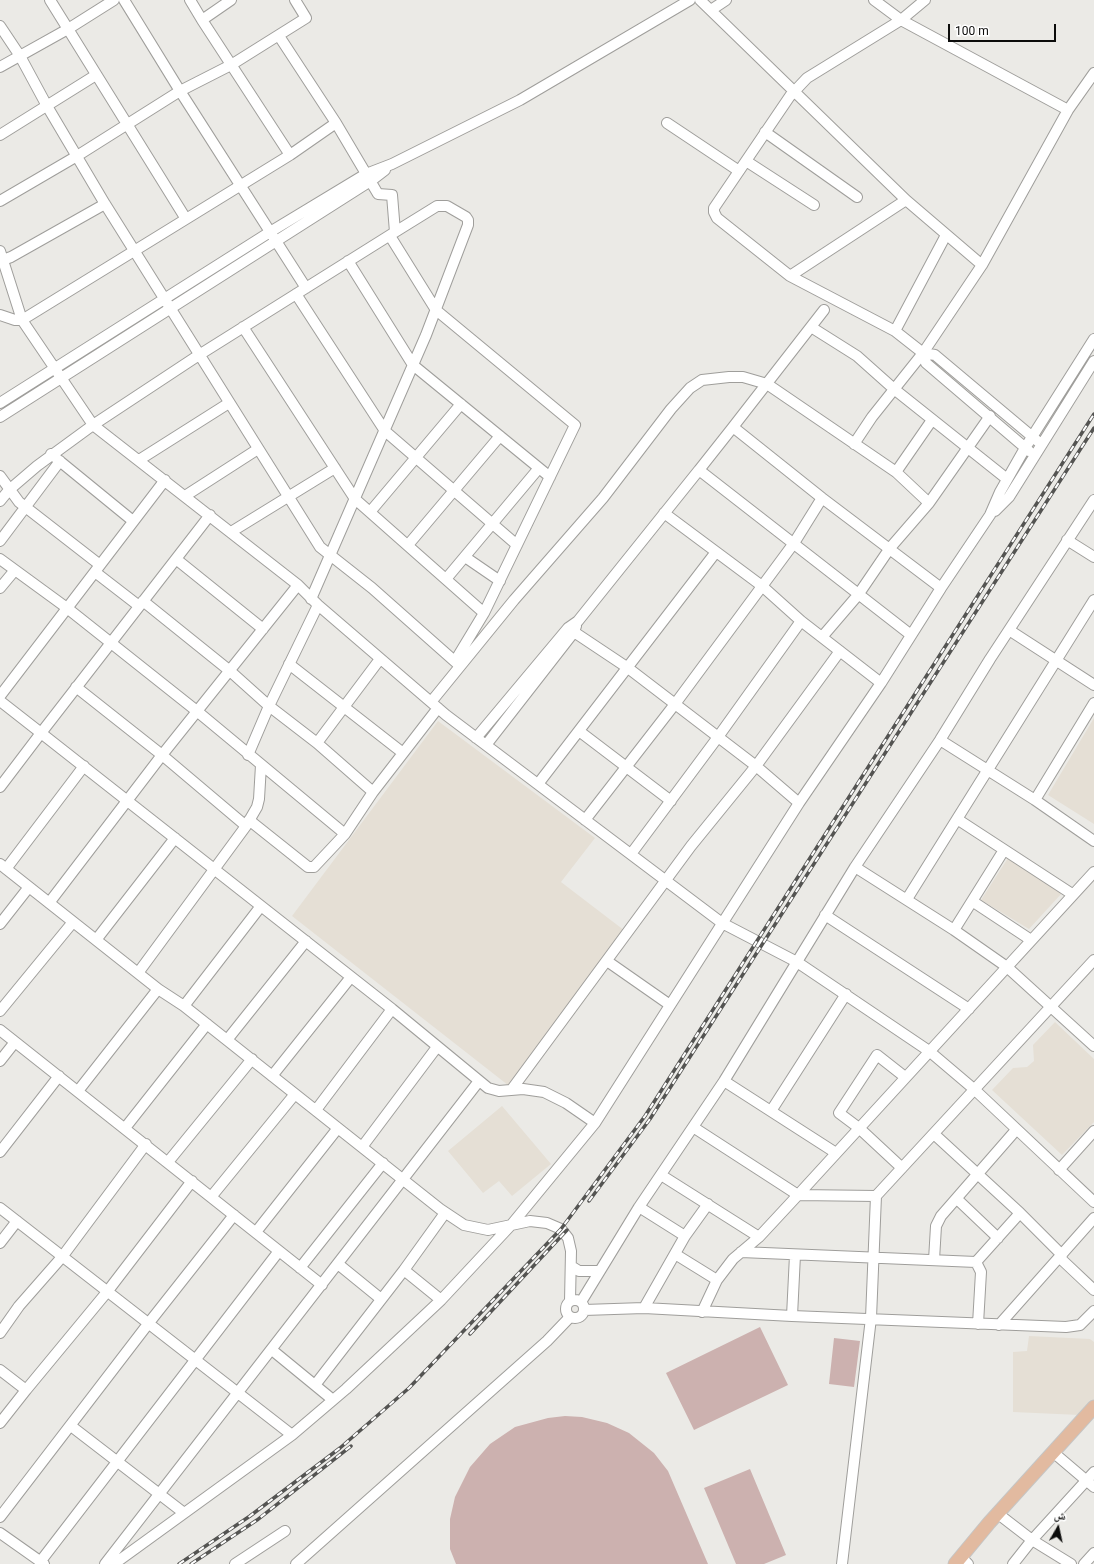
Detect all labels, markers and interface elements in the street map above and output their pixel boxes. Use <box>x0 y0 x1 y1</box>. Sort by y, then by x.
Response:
scale bar <box>950 16 1058 42</box>
text: 100 m <box>955 24 989 38</box>
north arrow <box>1038 1508 1078 1548</box>
text: ش <box>1053 1508 1067 1523</box>

